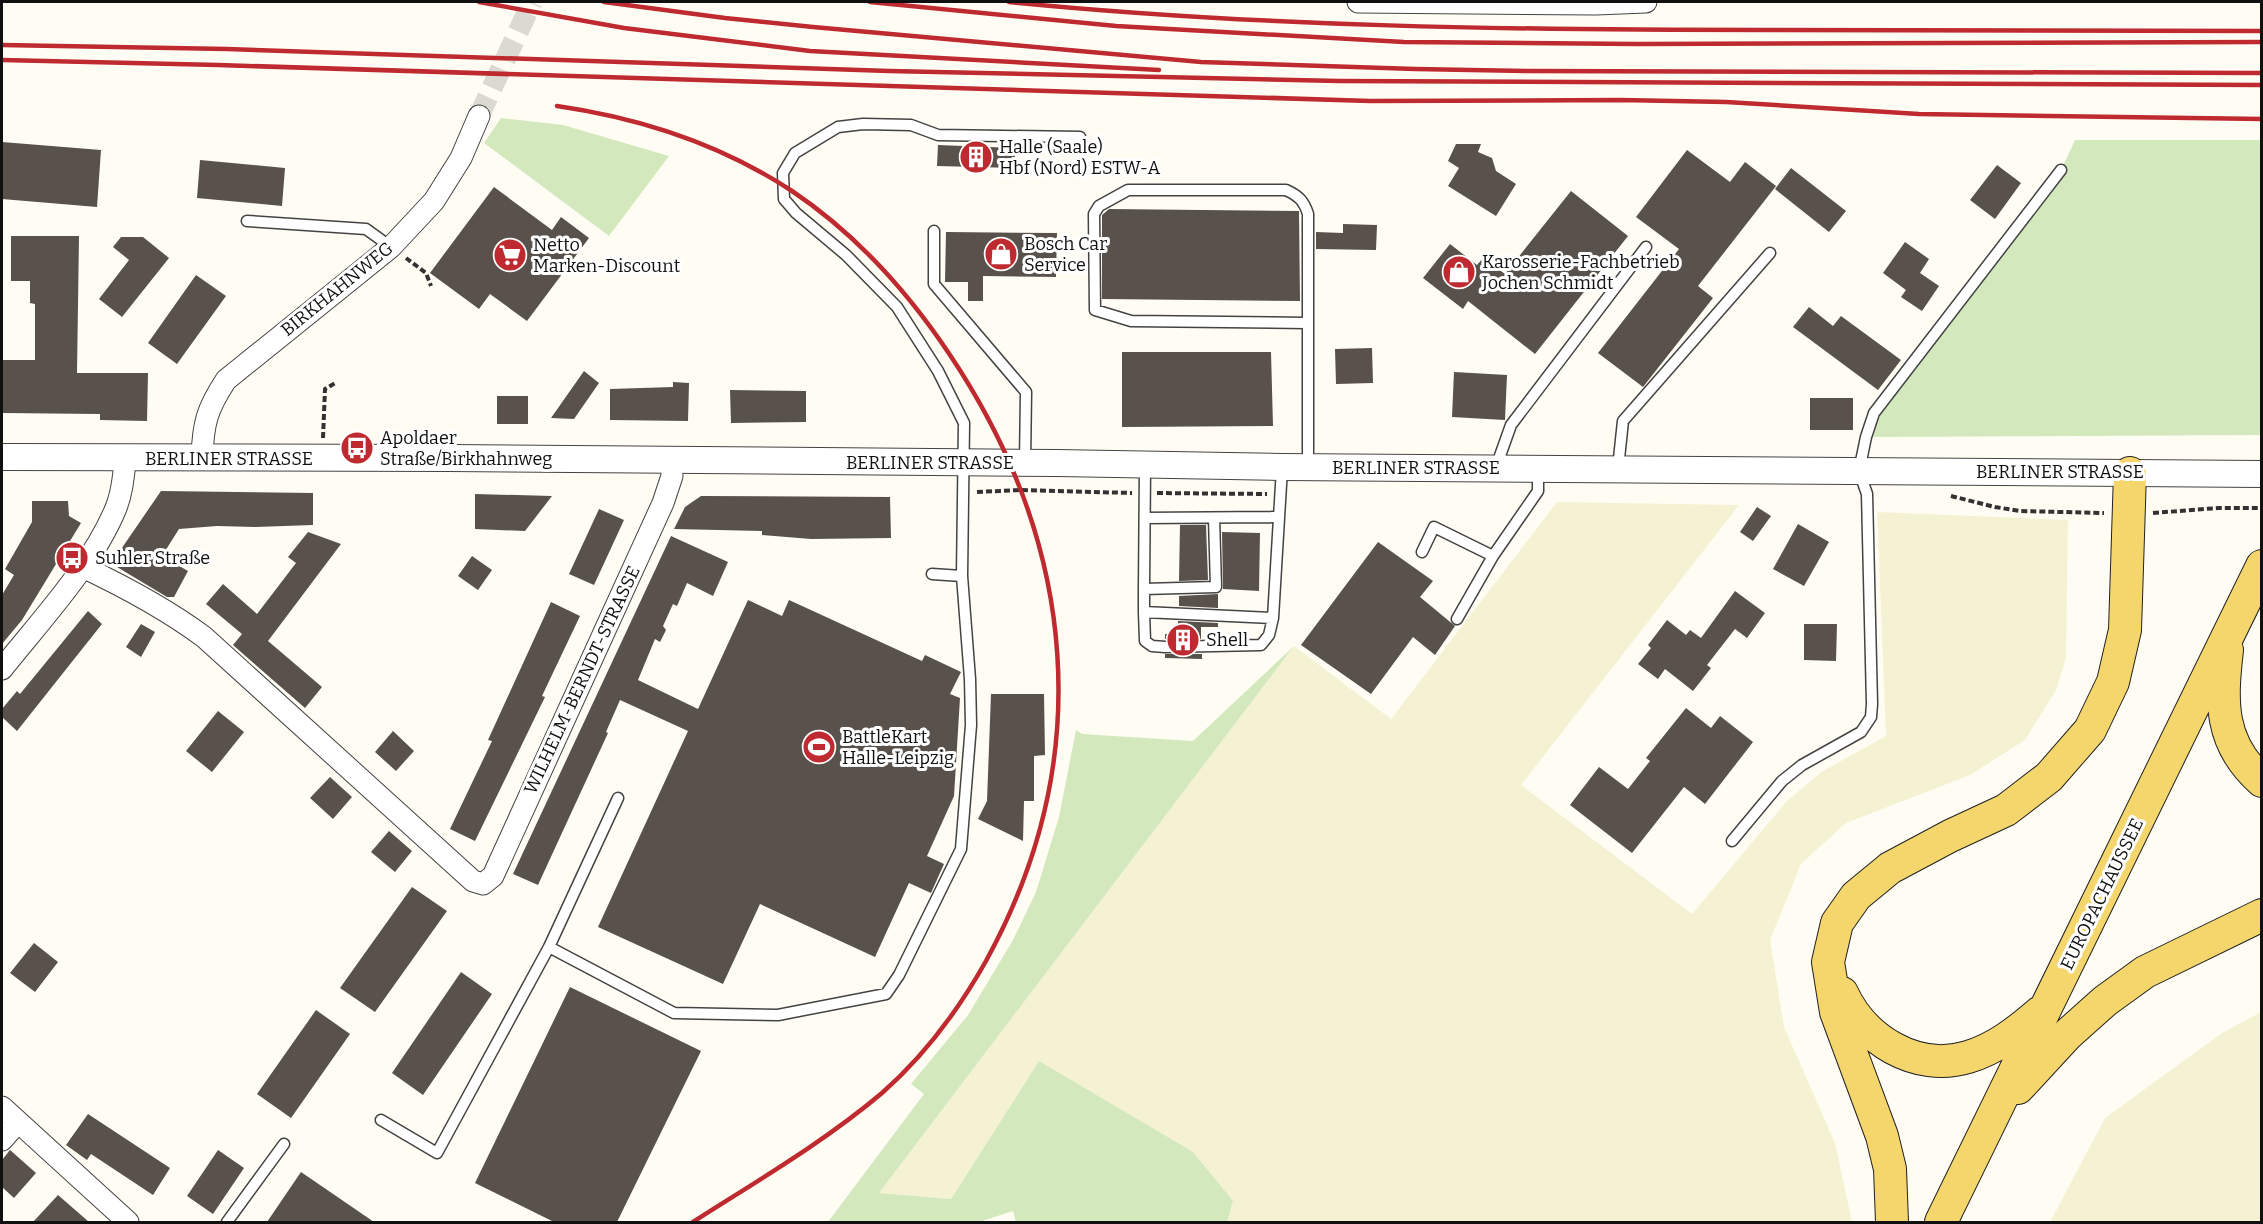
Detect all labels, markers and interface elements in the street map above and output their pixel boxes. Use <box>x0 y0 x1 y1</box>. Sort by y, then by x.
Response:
place label: Halle (Saale) Hbf (Nord) ESTW-A <box>999 136 1161 179</box>
building icon: Halle (Saale) Hbf (Nord) ESTW-A <box>958 139 994 175</box>
place label: Bosch Car Service <box>1024 233 1107 276</box>
place label: Netto Marken-Discount <box>533 234 681 277</box>
shop icon: Bosch Car Service <box>983 236 1019 272</box>
street label: BIRKHAHNWEG <box>277 237 397 341</box>
supermarket icon: Netto Marken-Discount <box>492 237 528 273</box>
place label: Karosserie-Fachbetrieb Jochen Schmidt <box>1481 251 1680 294</box>
shop icon: Karosserie-Fachbetrieb Jochen Schmidt <box>1441 254 1477 290</box>
place label: Apoldaer Straße/Birkhahnweg <box>380 427 552 470</box>
bus stop icon: Apoldaer Straße/Birkhahnweg <box>339 430 375 466</box>
street label: BERLINER STRASSE <box>145 448 313 470</box>
street label: BERLINER STRASSE <box>846 452 1014 474</box>
street label: BERLINER STRASSE <box>1332 457 1500 479</box>
street label: BERLINER STRASSE <box>1976 461 2144 483</box>
bus stop icon: Suhler Straße <box>54 540 90 576</box>
place label: Suhler Straße <box>95 547 210 569</box>
street label: WILHELM-BERNDT-STRASSE <box>519 562 645 798</box>
building icon: Shell <box>1165 622 1201 658</box>
place label: Shell <box>1206 629 1248 651</box>
place label: BattleKart Halle-Leipzig <box>842 726 954 769</box>
sports icon: BattleKart Halle-Leipzig <box>801 729 837 765</box>
street label: EUROPACHAUSSEE <box>2056 815 2148 973</box>

